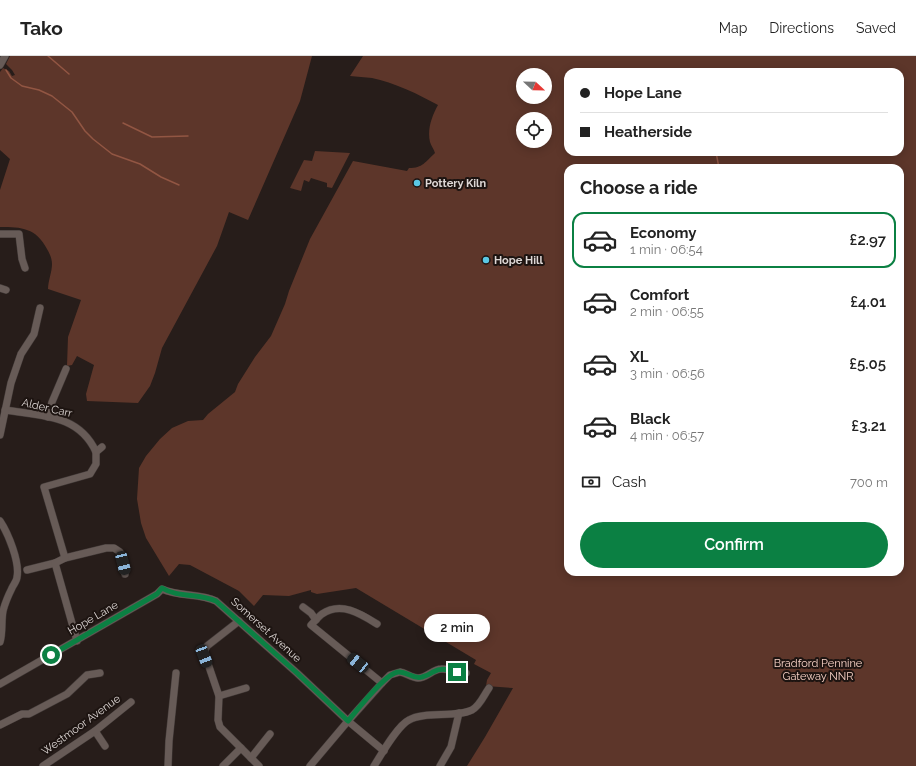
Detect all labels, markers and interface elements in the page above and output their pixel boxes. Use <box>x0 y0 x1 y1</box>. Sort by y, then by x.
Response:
text: Tako <box>20 17 63 39</box>
text: Map <box>719 20 747 36</box>
text: Directions <box>769 20 834 36</box>
text: Saved <box>856 20 896 36</box>
north arrow <box>516 68 552 104</box>
map controls <box>516 68 552 148</box>
text: Hope Lane <box>604 84 682 102</box>
button: locate <box>516 112 552 148</box>
text: Heatherside <box>604 123 692 141</box>
place label: Pottery Kiln <box>425 177 487 190</box>
text: Choose a ride <box>580 177 698 198</box>
marker: Pottery Kiln <box>412 178 422 188</box>
icon: car <box>582 222 618 258</box>
text: Economy <box>630 224 697 242</box>
text: £2.97 <box>850 231 886 249</box>
text: 1 min · 06:54 <box>630 242 703 257</box>
place label: Hope Hill <box>494 254 543 267</box>
marker: Hope Hill <box>481 255 491 265</box>
icon: car <box>582 284 618 320</box>
text: Comfort <box>630 286 689 304</box>
text: £4.01 <box>850 293 886 311</box>
text: 2 min · 06:55 <box>630 304 704 319</box>
icon: car <box>582 346 618 382</box>
text: XL <box>630 348 648 366</box>
text: £5.05 <box>849 355 886 373</box>
text: 3 min · 06:56 <box>630 366 705 381</box>
street label: Alder Carr <box>20 396 74 420</box>
icon: car <box>582 408 618 444</box>
text: Black <box>630 410 670 428</box>
text: £3.21 <box>851 417 886 435</box>
text: 4 min · 06:57 <box>630 428 704 443</box>
icon: cash <box>580 471 602 493</box>
text: Cash <box>612 473 646 491</box>
text: 700 m <box>850 475 888 490</box>
button: Confirm <box>580 522 888 568</box>
car <box>114 550 132 576</box>
street label: Somerset Avenue <box>228 595 304 665</box>
street label: Hope Lane <box>66 598 121 638</box>
callout: 2 min <box>424 614 490 642</box>
text: 2 min <box>440 620 474 635</box>
car <box>194 643 214 669</box>
route start <box>42 646 60 664</box>
car <box>345 651 371 675</box>
park label: Bradford Pennine Gateway NNR <box>774 657 863 683</box>
route end <box>448 663 466 681</box>
street label: Westmoor Avenue <box>39 692 123 758</box>

